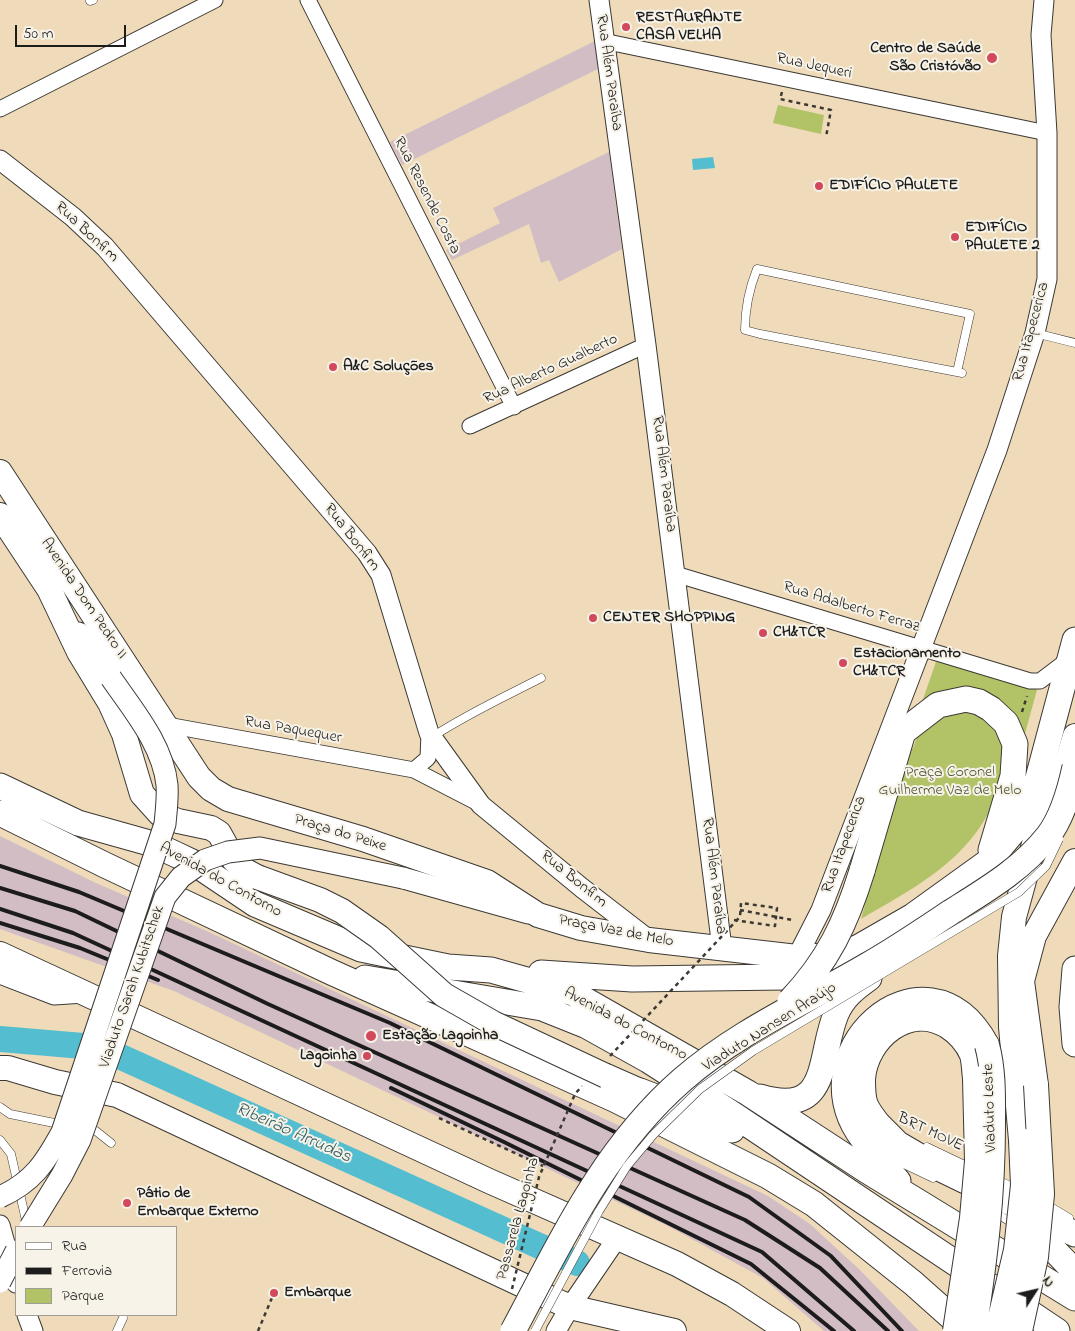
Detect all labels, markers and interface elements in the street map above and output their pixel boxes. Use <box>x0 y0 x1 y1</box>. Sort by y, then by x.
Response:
place label: RESTAURANTE CASA VELHA <box>636 8 742 46</box>
street label: Rua Além Paraíba <box>590 14 626 132</box>
scale bar <box>18 15 129 47</box>
marker: RESTAURANTE CASA VELHA <box>620 21 632 33</box>
text: 50 m <box>23 23 53 45</box>
place label: Centro de Saúde São Cristóvão <box>870 39 981 77</box>
street label: Rua Jequeri <box>775 50 853 84</box>
marker: Centro de Saúde São Cristóvão <box>985 51 999 65</box>
street label: Rua Resende Costa <box>388 134 464 258</box>
place label: EDIFÍCIO PAULETE <box>829 176 958 196</box>
marker: EDIFÍCIO PAULETE <box>813 180 825 192</box>
street label: Rua Bonfim <box>50 199 122 267</box>
place label: EDIFÍCIO PAULETE 2 <box>965 218 1040 256</box>
marker: EDIFÍCIO PAULETE 2 <box>949 231 961 243</box>
street label: Rua Itapecerica <box>1010 280 1054 384</box>
street label: Rua Alberto Gualberto <box>481 330 621 410</box>
place label: A&C Soluções <box>343 357 434 377</box>
marker: A&C Soluções <box>327 361 339 373</box>
street label: Rua Além Paraíba <box>646 415 680 533</box>
street label: Rua Bonfim <box>319 500 383 576</box>
street label: Avenida Dom Pedro II <box>35 535 131 663</box>
street label: Rua Adalberto Ferraz <box>780 578 922 638</box>
place label: CENTER SHOPPING <box>603 608 735 628</box>
marker: CENTER SHOPPING <box>587 612 599 624</box>
place label: CH&TCR <box>773 623 825 643</box>
marker: CH&TCR <box>757 627 769 639</box>
place label: Estacionamento CH&TCR <box>853 644 961 682</box>
marker: Estacionamento CH&TCR <box>837 657 849 669</box>
street label: Rua Paquequer <box>243 713 343 749</box>
park label: Praça Coronel Guilherme Vaz de Melo <box>879 763 1021 801</box>
street label: Rua Itapecerica <box>819 794 871 896</box>
street label: Praça do Peixe <box>291 811 389 857</box>
street label: Rua Além Paraíba <box>696 817 730 935</box>
street label: Avenida do Contorno <box>155 839 285 923</box>
street label: Rua Bonfim <box>536 847 610 913</box>
street label: Viaduto Sarah Kubitschek <box>96 903 170 1071</box>
street label: Praça Vaz de Melo <box>557 911 675 953</box>
street label: Viaduto Nansen Araújo <box>700 979 840 1077</box>
street label: Avenida do Contorno <box>560 984 690 1066</box>
place label: Estação Lagoinha <box>382 1026 498 1046</box>
marker: Estação Lagoinha <box>364 1029 378 1043</box>
place label: Lagoinha <box>300 1046 357 1066</box>
marker: Lagoinha <box>361 1050 373 1062</box>
street label: Viaduto Leste <box>980 1063 1002 1153</box>
water label: Ribeirão Arrudas <box>232 1099 354 1169</box>
street label: BRT MOVE <box>894 1109 966 1157</box>
street label: Passarela Lagoinha <box>493 1155 545 1283</box>
place label: Pátio de Embarque Externo <box>137 1184 259 1222</box>
marker: Pátio de Embarque Externo <box>121 1197 133 1209</box>
legend <box>15 1226 178 1316</box>
text: Rua <box>62 1235 87 1257</box>
text: Ferrovia <box>62 1260 112 1282</box>
north arrow <box>1010 1266 1060 1316</box>
text: N <box>1036 1272 1059 1292</box>
place label: Embarque <box>284 1283 351 1303</box>
text: Parque <box>62 1285 104 1307</box>
marker: Embarque <box>268 1287 280 1299</box>

